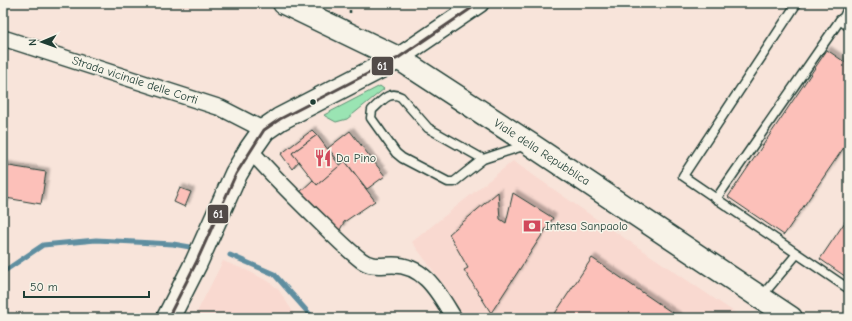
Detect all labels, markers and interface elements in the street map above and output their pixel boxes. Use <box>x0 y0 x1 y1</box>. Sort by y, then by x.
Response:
north arrow <box>22 22 62 62</box>
text: N <box>26 39 39 46</box>
street label: Strada vicinale delle Corti <box>70 53 200 107</box>
line badge: 61 <box>371 56 394 76</box>
text: 61 <box>377 60 387 73</box>
unlabelled marker <box>308 97 318 107</box>
street label: Viale della Repubblica <box>491 116 593 188</box>
restaurant icon: Da Pino <box>313 148 333 168</box>
place label: Da Pino <box>336 151 376 165</box>
line badge: 61 <box>207 204 229 224</box>
text: 61 <box>213 208 223 221</box>
bank icon: Intesa Sanpaolo <box>522 216 542 236</box>
place label: Intesa Sanpaolo <box>545 219 628 233</box>
scale bar <box>24 273 149 299</box>
text: 50 m <box>30 280 58 294</box>

